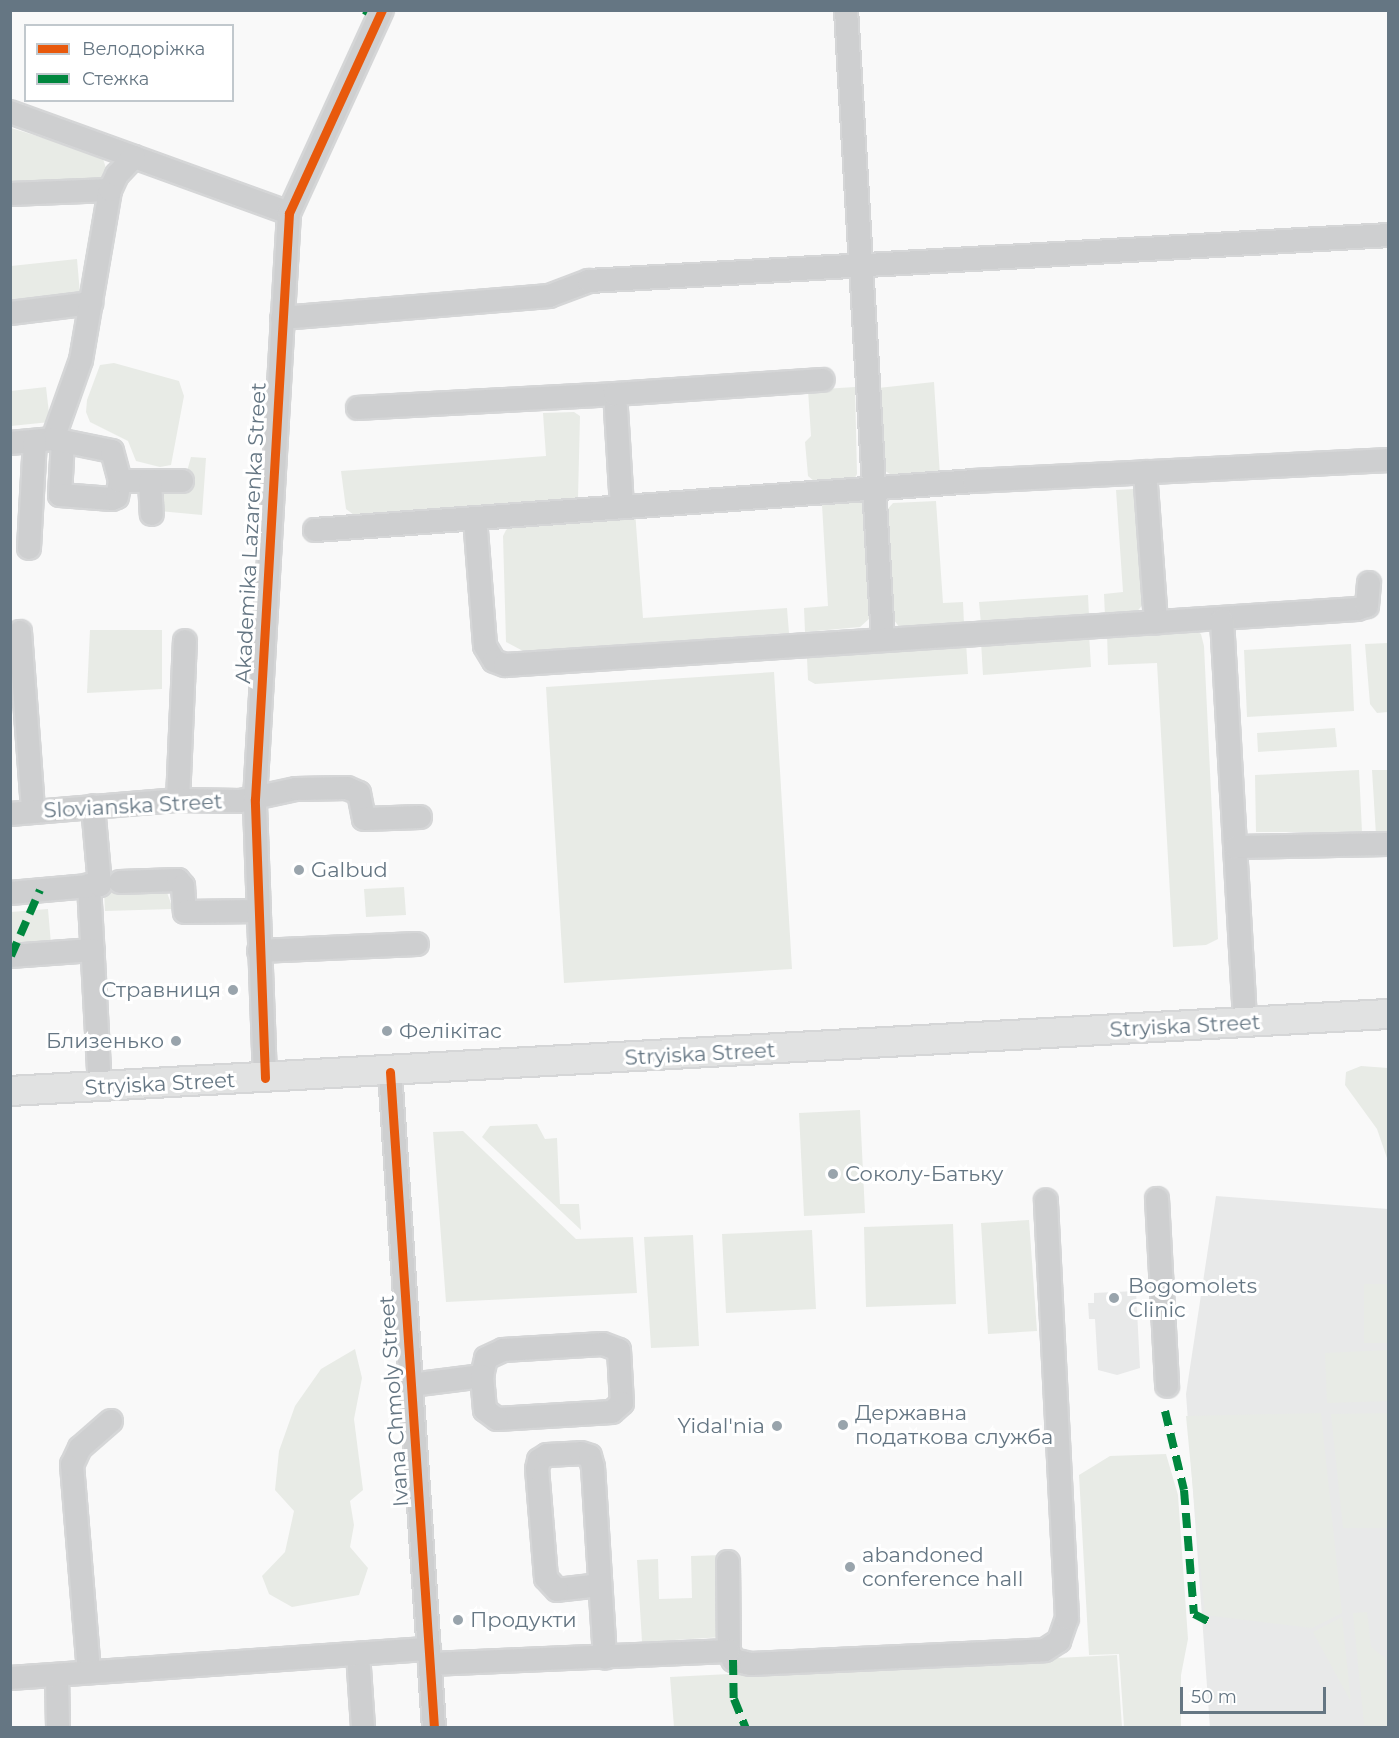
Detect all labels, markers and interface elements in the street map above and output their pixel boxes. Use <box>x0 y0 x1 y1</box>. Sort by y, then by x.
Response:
legend <box>24 24 234 102</box>
text: Велодоріжка <box>82 38 205 60</box>
text: Стежка <box>82 68 149 90</box>
street label: Akademika Lazarenka Street <box>231 382 271 684</box>
street label: Slovianska Street <box>43 789 223 823</box>
place label: Galbud <box>311 857 388 883</box>
marker: Galbud <box>292 863 306 877</box>
place label: Стравниця <box>101 977 221 1003</box>
marker: Стравниця <box>226 983 240 997</box>
street label: Stryiska Street <box>1109 1009 1261 1043</box>
place label: Фелікітас <box>399 1018 502 1044</box>
marker: Фелікітас <box>380 1024 394 1038</box>
place label: Близенько <box>46 1028 164 1054</box>
marker: Близенько <box>169 1034 183 1048</box>
street label: Stryiska Street <box>624 1037 776 1071</box>
street label: Stryiska Street <box>84 1067 236 1101</box>
place label: Соколу-Батьку <box>845 1161 1004 1187</box>
marker: Соколу-Батьку <box>826 1167 840 1181</box>
place label: Bogomolets Clinic <box>1128 1273 1257 1323</box>
marker: Bogomolets Clinic <box>1105 1289 1123 1307</box>
street label: Ivana Chmoly Street <box>374 1294 414 1508</box>
place label: Державна податкова служба <box>855 1400 1053 1450</box>
place label: Yidalʹnia <box>678 1413 765 1439</box>
marker: Державна податкова служба <box>836 1418 850 1432</box>
marker: Yidalʹnia <box>770 1419 784 1433</box>
place label: abandoned conference hall <box>862 1542 1023 1592</box>
marker: abandoned conference hall <box>843 1560 857 1574</box>
place label: Продукти <box>470 1607 577 1633</box>
marker: Продукти <box>451 1613 465 1627</box>
scale bar <box>1183 1675 1328 1713</box>
text: 50 m <box>1191 1686 1237 1708</box>

